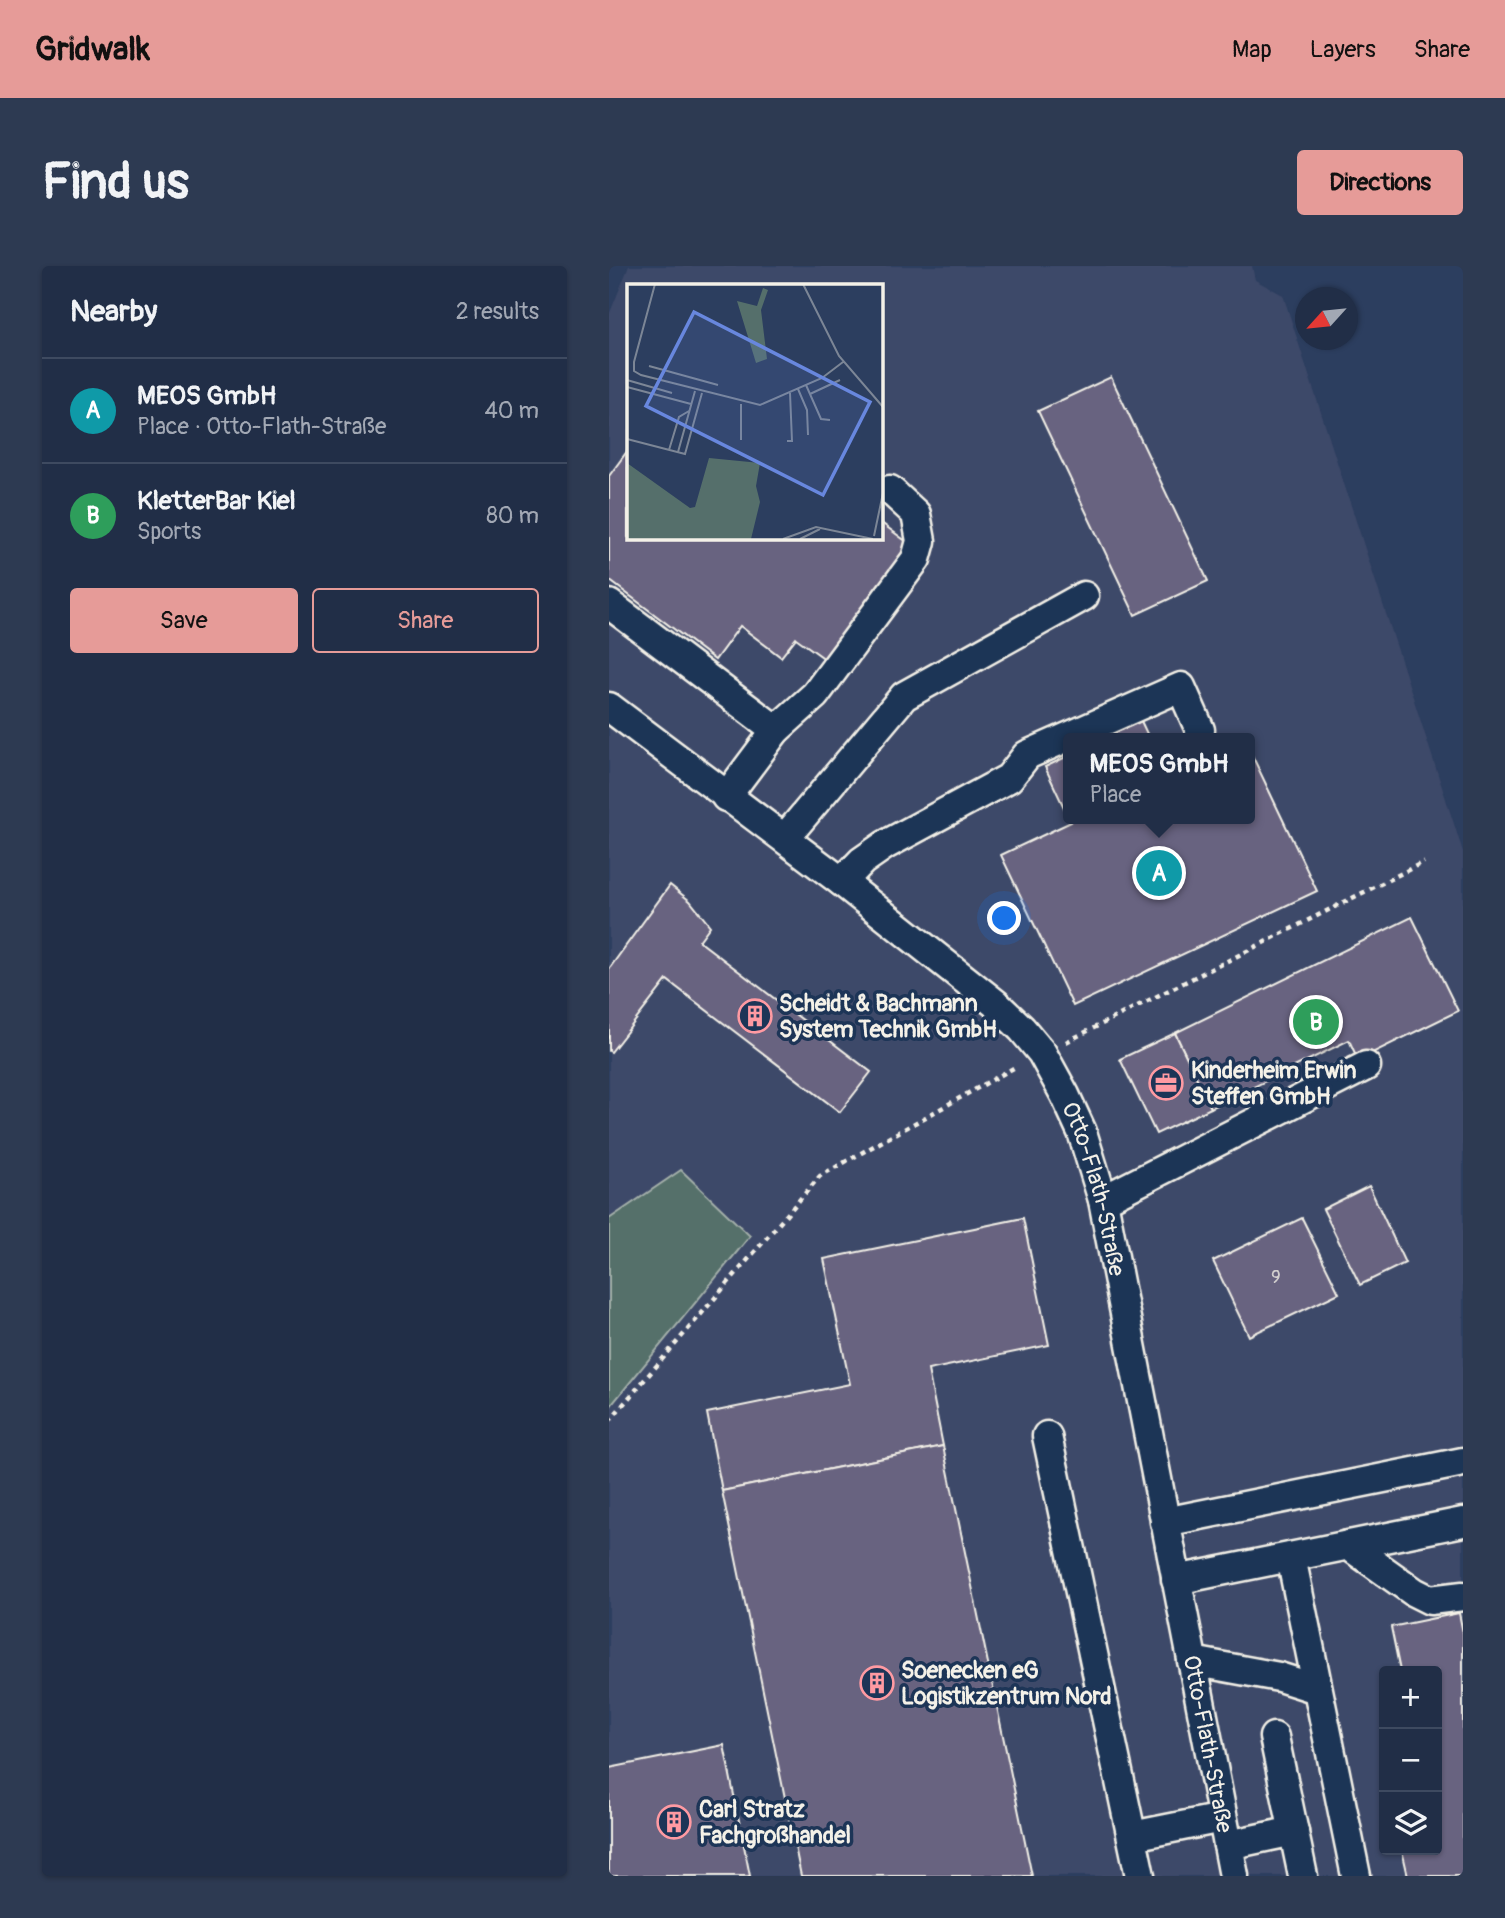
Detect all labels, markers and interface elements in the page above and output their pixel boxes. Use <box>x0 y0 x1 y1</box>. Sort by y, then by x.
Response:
text: Gridwalk <box>35 29 150 70</box>
text: Map <box>1232 35 1272 64</box>
text: Layers <box>1310 35 1376 64</box>
text: Share <box>1414 35 1470 64</box>
button: Directions <box>1297 150 1463 215</box>
text: Find us <box>42 152 189 213</box>
inset map <box>627 284 882 539</box>
north arrow <box>1295 287 1358 350</box>
text: Nearby <box>70 293 157 330</box>
text: 2 results <box>456 297 539 326</box>
text: MEOS GmbH <box>137 380 276 412</box>
text: A <box>86 396 100 425</box>
text: 40 m <box>485 396 539 425</box>
text: Place · Otto-Flath-Straße <box>137 412 386 441</box>
text: KletterBar Kiel <box>137 485 296 517</box>
text: B <box>86 501 100 530</box>
text: 80 m <box>486 501 539 530</box>
text: Sports <box>137 517 201 546</box>
button: Save <box>70 588 298 653</box>
button: Share <box>312 588 539 653</box>
popup <box>1063 733 1255 824</box>
text: MEOS GmbH <box>1089 748 1229 780</box>
text: Place <box>1089 780 1141 809</box>
pin: A <box>1136 847 1182 899</box>
your location <box>987 901 1021 935</box>
place label: Scheidt & Bachmann System Technik GmbH <box>779 989 997 1044</box>
pin: B <box>1293 996 1339 1048</box>
building icon: Scheidt & Bachmann System Technik GmbH <box>736 997 774 1035</box>
place label: Kinderheim Erwin Steffen GmbH <box>1191 1056 1356 1111</box>
office icon: Kinderheim Erwin Steffen GmbH <box>1147 1064 1185 1102</box>
street label: Otto-Flath-Straße <box>1056 1097 1132 1279</box>
house number: 9 <box>1271 1265 1281 1289</box>
street label: Otto-Flath-Straße <box>1177 1653 1240 1836</box>
place label: Soenecken eG Logistikzentrum Nord <box>901 1656 1112 1711</box>
building icon: Soenecken eG Logistikzentrum Nord <box>858 1664 896 1702</box>
map controls <box>1379 1666 1442 1855</box>
button: + <box>1379 1666 1442 1729</box>
button: − <box>1379 1729 1442 1792</box>
button: layers <box>1379 1792 1442 1855</box>
place label: Carl Stratz Fachgroßhandel <box>699 1795 851 1850</box>
building icon: Carl Stratz Fachgroßhandel <box>655 1803 693 1841</box>

